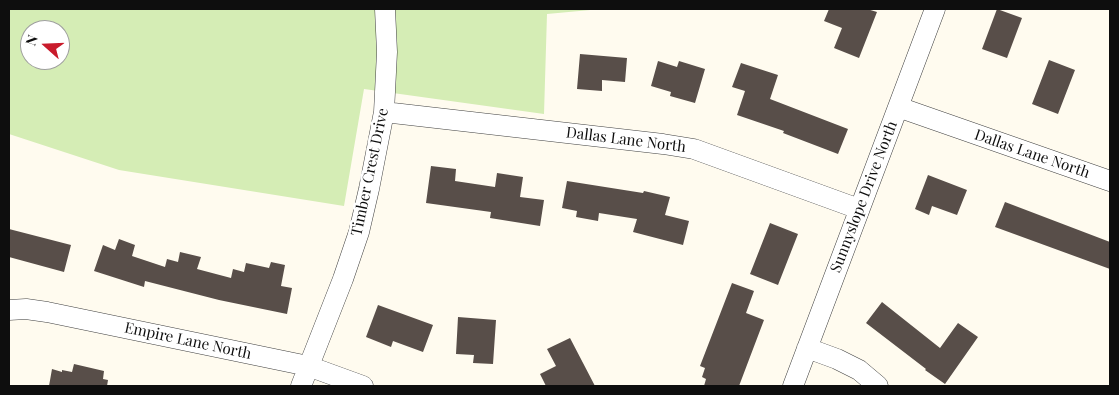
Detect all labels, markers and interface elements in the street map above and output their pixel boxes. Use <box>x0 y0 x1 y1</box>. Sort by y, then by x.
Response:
north arrow <box>20 20 70 70</box>
text: N <box>21 32 42 48</box>
street label: Timber Crest Drive <box>348 106 392 238</box>
street label: Sunnyslope Drive North <box>827 119 901 275</box>
street label: Dallas Lane North <box>565 124 687 156</box>
street label: Dallas Lane North <box>972 126 1092 182</box>
street label: Empire Lane North <box>123 319 253 363</box>

